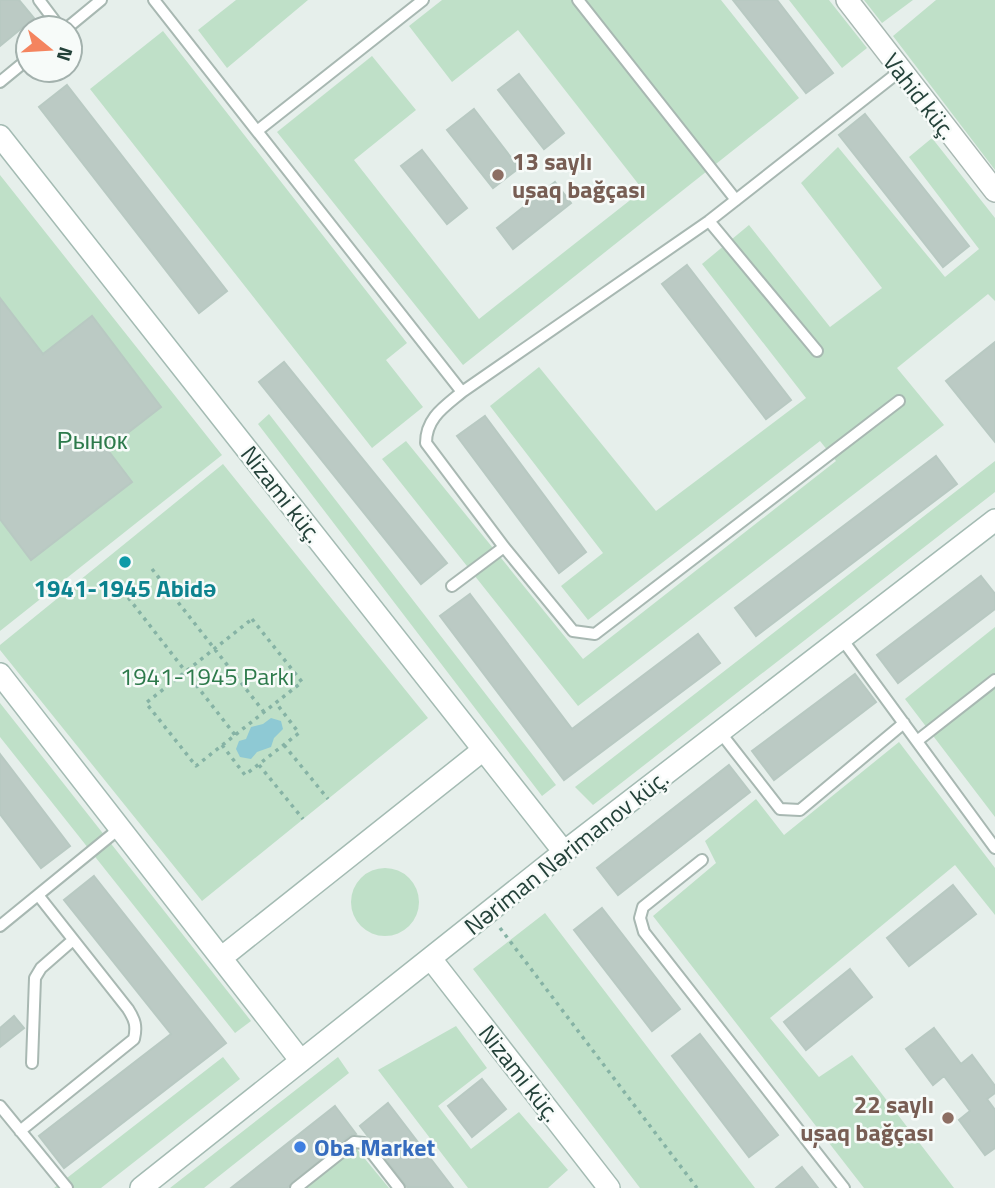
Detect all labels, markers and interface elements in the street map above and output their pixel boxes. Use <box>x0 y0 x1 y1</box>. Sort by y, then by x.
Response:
north arrow <box>14 14 84 84</box>
text: N <box>50 44 81 65</box>
street label: Vahid küç. <box>875 45 965 147</box>
place label: 13 saylı uşaq bağçası <box>512 143 646 207</box>
marker: 13 saylı uşaq bağçası <box>490 167 506 183</box>
park label: Рынок <box>57 422 128 458</box>
street label: Nizami küç. <box>232 438 332 550</box>
marker: 1941-1945 Abidə <box>117 554 133 570</box>
place label: 1941-1945 Abidə <box>34 570 216 606</box>
park label: 1941-1945 Parkı <box>120 658 294 694</box>
street label: Nəriman Nərimanov küç. <box>456 761 676 943</box>
street label: Nizami küç. <box>470 1017 570 1129</box>
place label: 22 saylı uşaq bağçası <box>800 1086 934 1150</box>
marker: 22 saylı uşaq bağçası <box>940 1110 956 1126</box>
place label: Oba Market <box>314 1129 435 1165</box>
marker: Oba Market <box>292 1139 308 1155</box>

